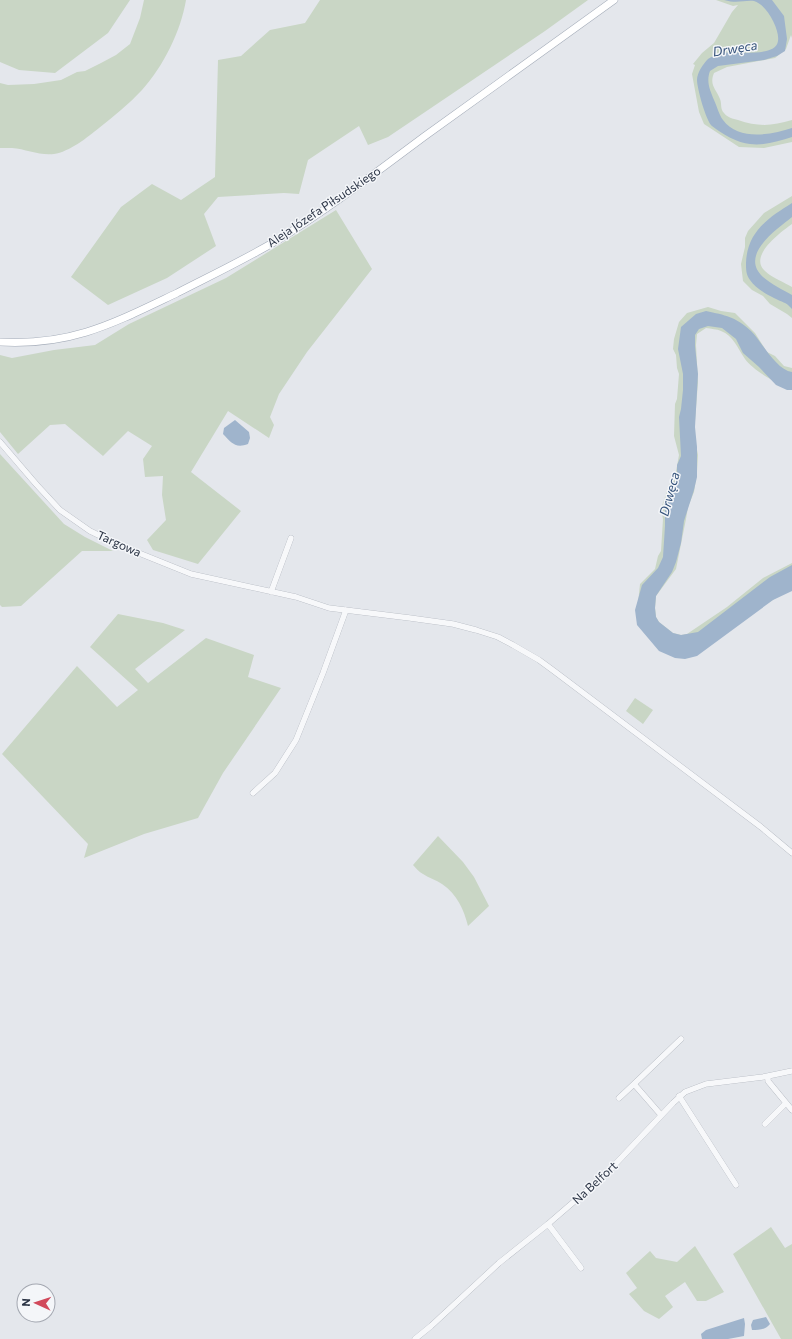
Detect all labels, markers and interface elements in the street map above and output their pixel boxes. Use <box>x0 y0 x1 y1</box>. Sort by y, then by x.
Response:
water label: Drwęca <box>711 37 759 59</box>
street label: Aleja Józefa Piłsudskiego <box>264 163 383 250</box>
water label: Drwęca <box>655 470 683 518</box>
street label: Targowa <box>95 527 144 559</box>
street label: Na Belfort <box>569 1158 620 1207</box>
north arrow <box>16 1283 56 1323</box>
text: N <box>19 1298 32 1307</box>

